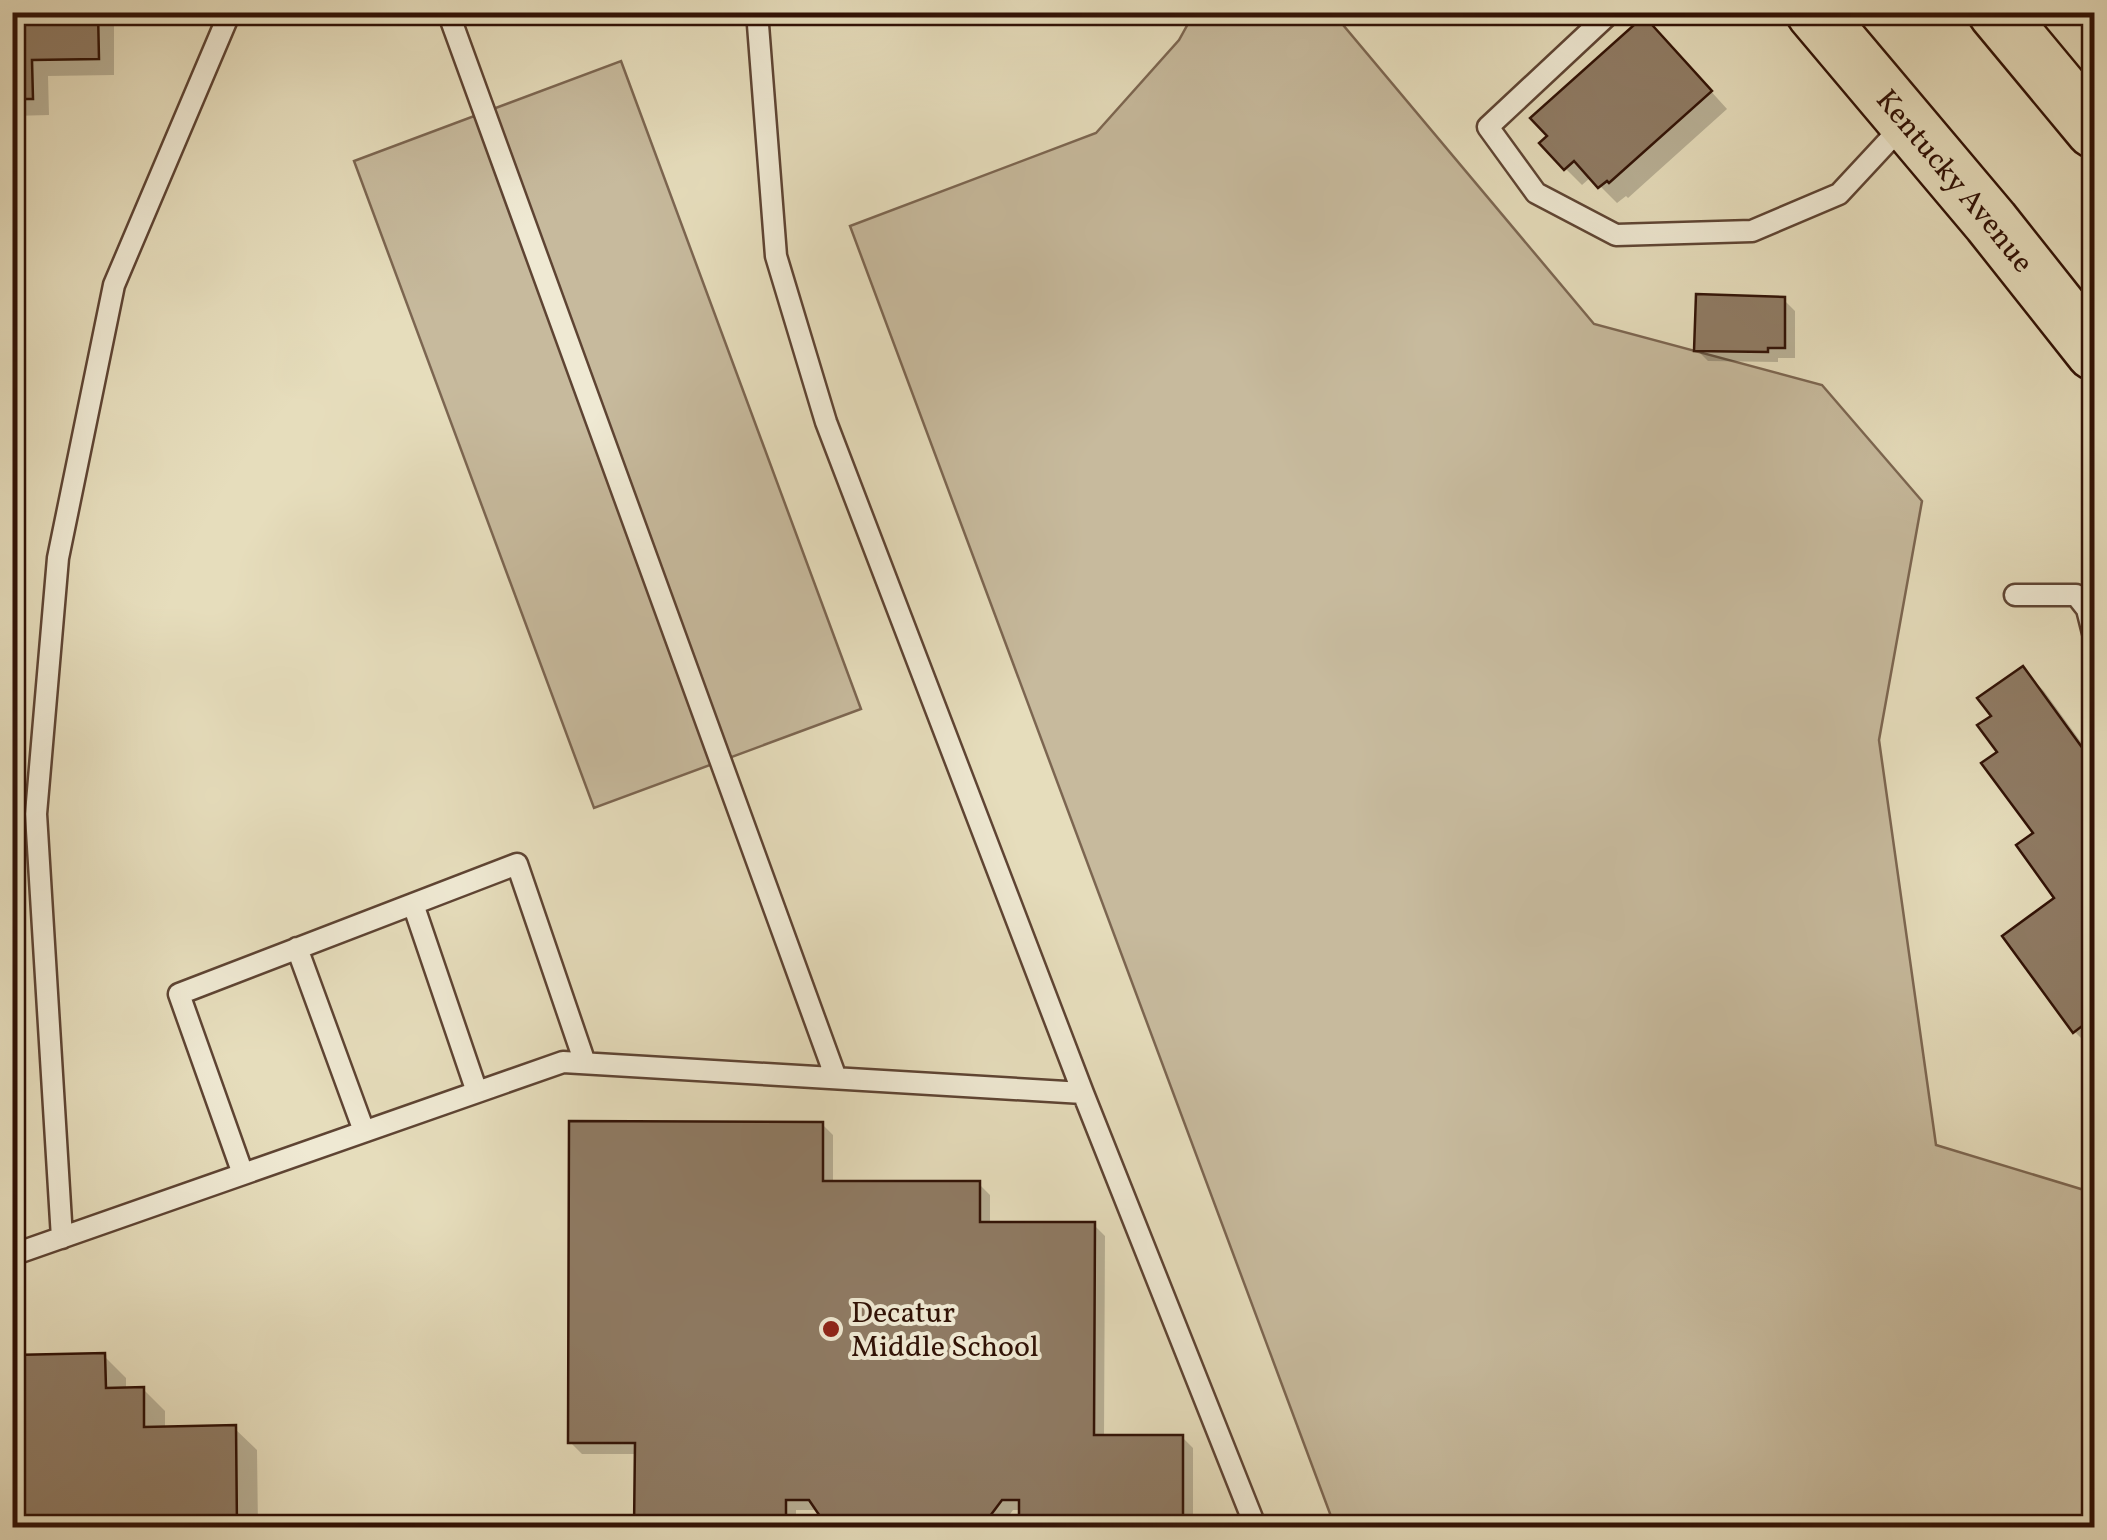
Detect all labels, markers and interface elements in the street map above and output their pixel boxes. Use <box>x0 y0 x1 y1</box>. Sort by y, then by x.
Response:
street label: Kentucky Avenue <box>1865 81 2043 283</box>
place label: Decatur Middle School <box>851 1293 1039 1369</box>
marker: Decatur Middle School <box>820 1318 842 1340</box>

